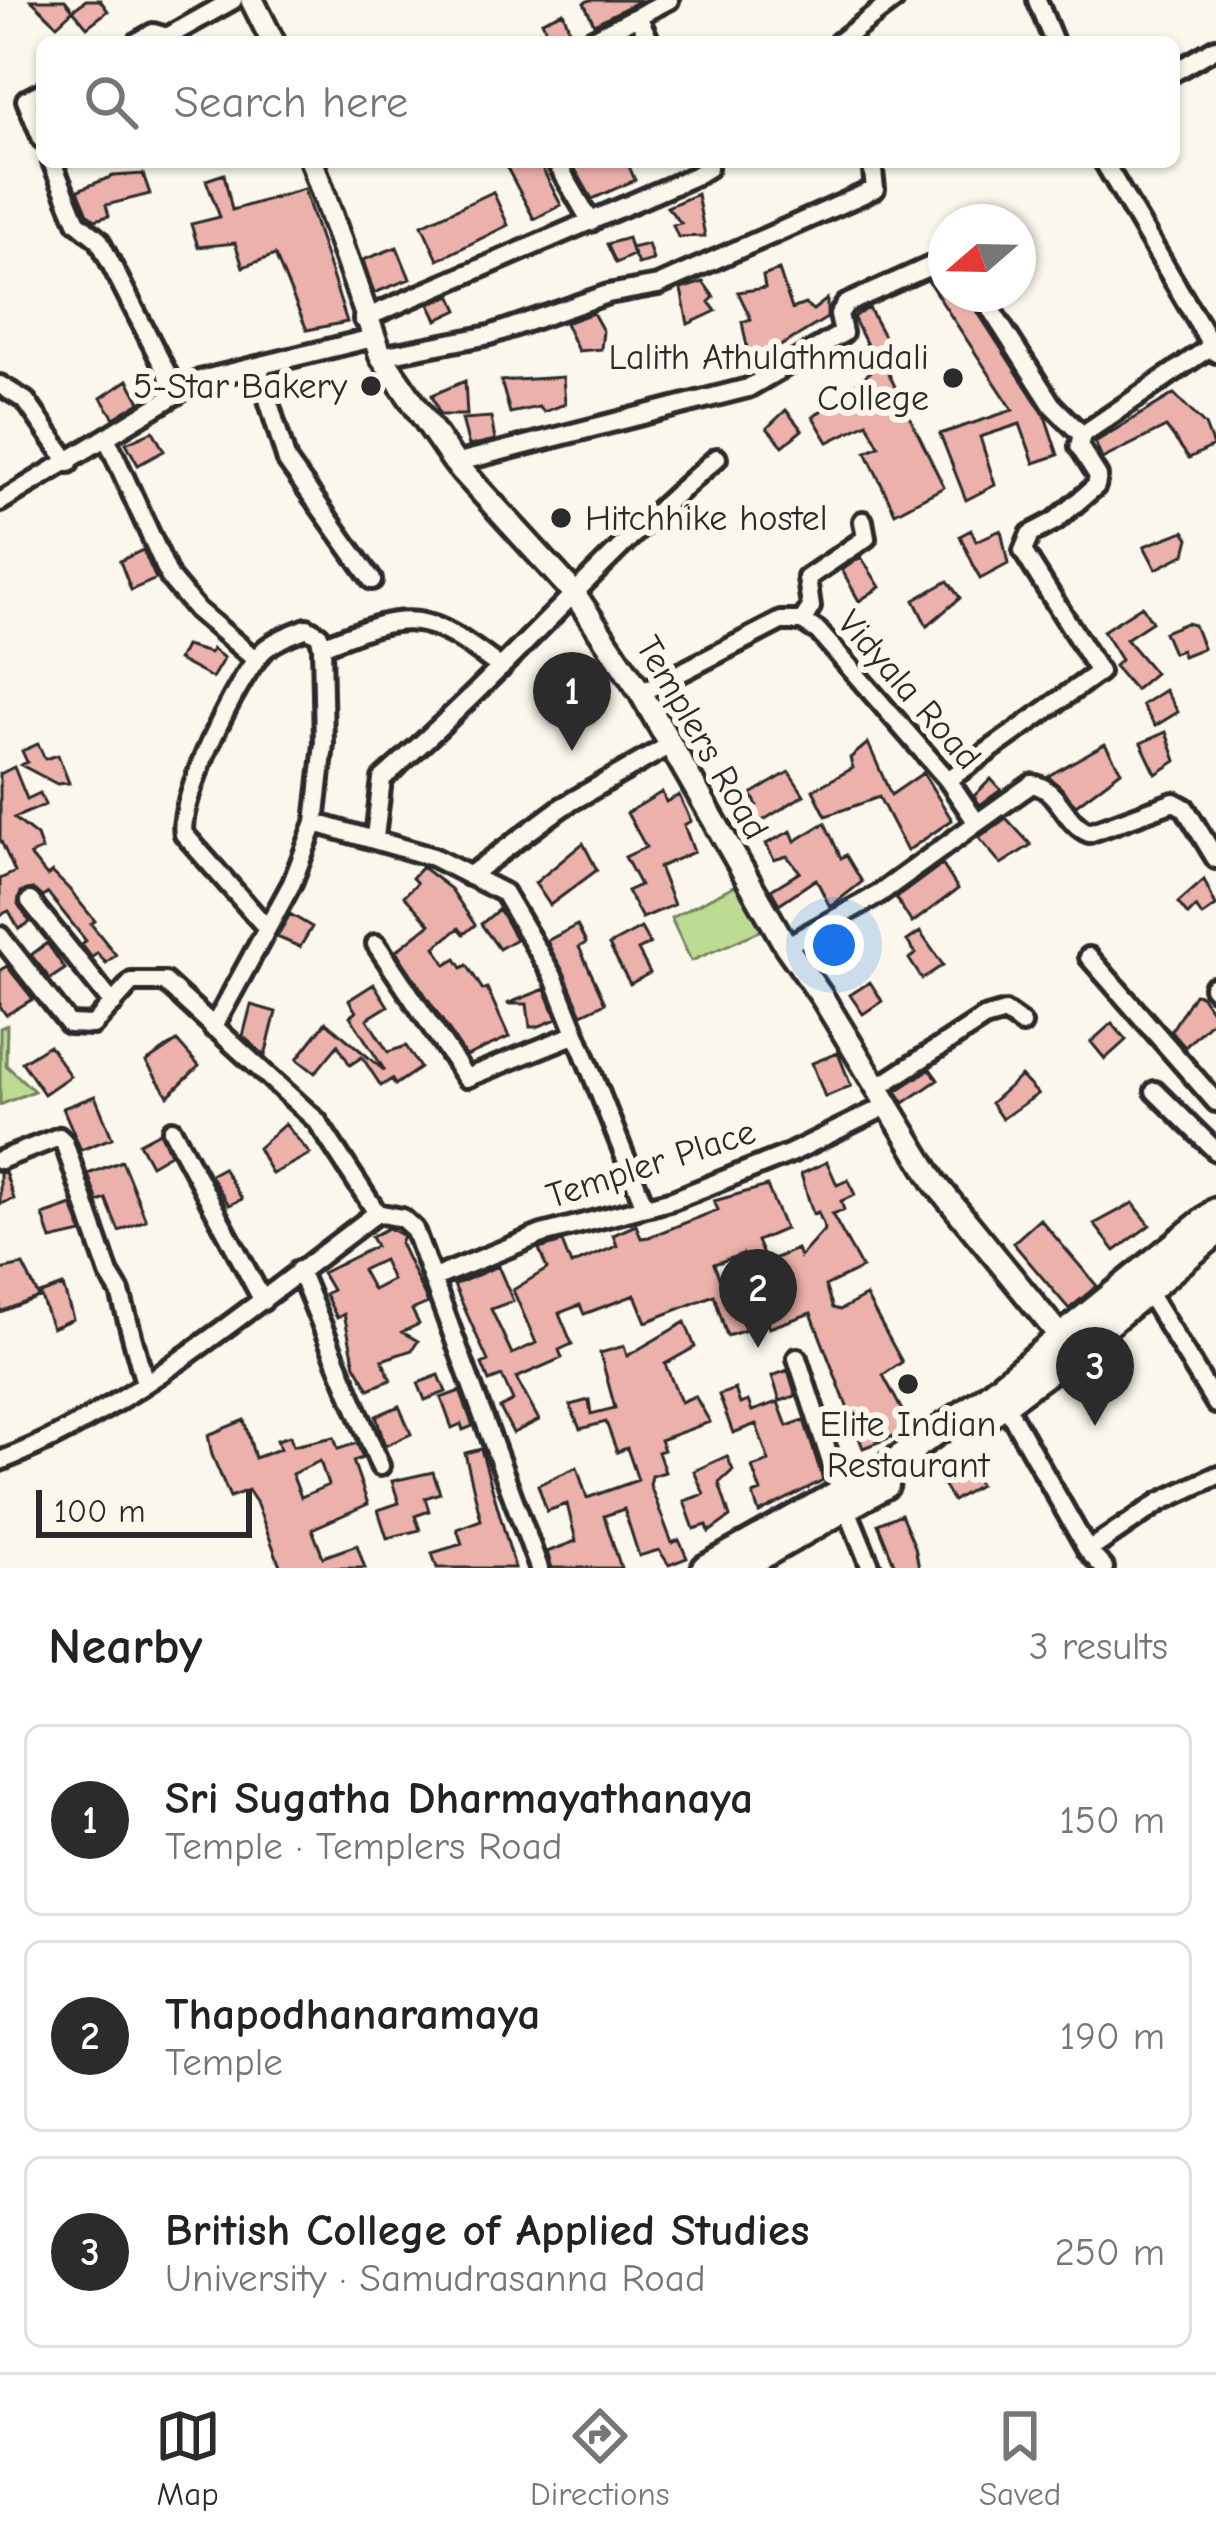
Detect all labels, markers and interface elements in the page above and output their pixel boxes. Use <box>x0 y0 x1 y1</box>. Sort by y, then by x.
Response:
search box <box>36 36 1180 168</box>
icon: search <box>78 69 144 135</box>
text: Search here <box>174 76 408 128</box>
north arrow <box>928 204 1036 312</box>
place label: Lalith Athulathmudali College <box>609 337 929 419</box>
marker: Lalith Athulathmudali College <box>940 365 966 391</box>
place label: 5-Star Bakery <box>133 366 348 407</box>
marker: 5-Star Bakery <box>358 373 384 399</box>
place label: Hitchhike hostel <box>585 498 828 539</box>
marker: Hitchhike hostel <box>548 505 574 531</box>
street label: Vidyala Road <box>829 602 989 778</box>
street label: Templers Road <box>627 629 777 847</box>
pin: 1 <box>533 652 611 751</box>
your location <box>804 915 864 975</box>
street label: Templer Place <box>541 1111 761 1217</box>
pin: 2 <box>719 1249 797 1348</box>
pin: 3 <box>1056 1327 1134 1426</box>
marker: Elite Indian Restaurant <box>895 1371 921 1397</box>
place label: Elite Indian Restaurant <box>820 1404 996 1486</box>
scale bar <box>36 1484 252 1537</box>
text: 100 m <box>54 1492 146 1530</box>
text: Nearby <box>48 1617 202 1676</box>
text: 3 results <box>1029 1624 1168 1669</box>
text: Sri Sugatha Dharmayathanaya <box>165 1772 753 1824</box>
text: 1 <box>82 1798 98 1843</box>
text: 150 m <box>1059 1798 1165 1843</box>
text: Temple · Templers Road <box>165 1824 563 1869</box>
text: Thapodhanaramaya <box>165 1988 540 2040</box>
text: 2 <box>80 2014 100 2059</box>
text: 190 m <box>1060 2014 1165 2059</box>
text: Temple <box>165 2040 283 2085</box>
text: British College of Applied Studies <box>165 2204 809 2256</box>
text: 3 <box>80 2230 100 2275</box>
text: 250 m <box>1054 2230 1165 2275</box>
text: University · Samudrasanna Road <box>165 2256 706 2301</box>
tab: Map <box>155 2403 221 2513</box>
tab: Directions <box>530 2403 670 2513</box>
tab: Saved <box>979 2403 1061 2513</box>

